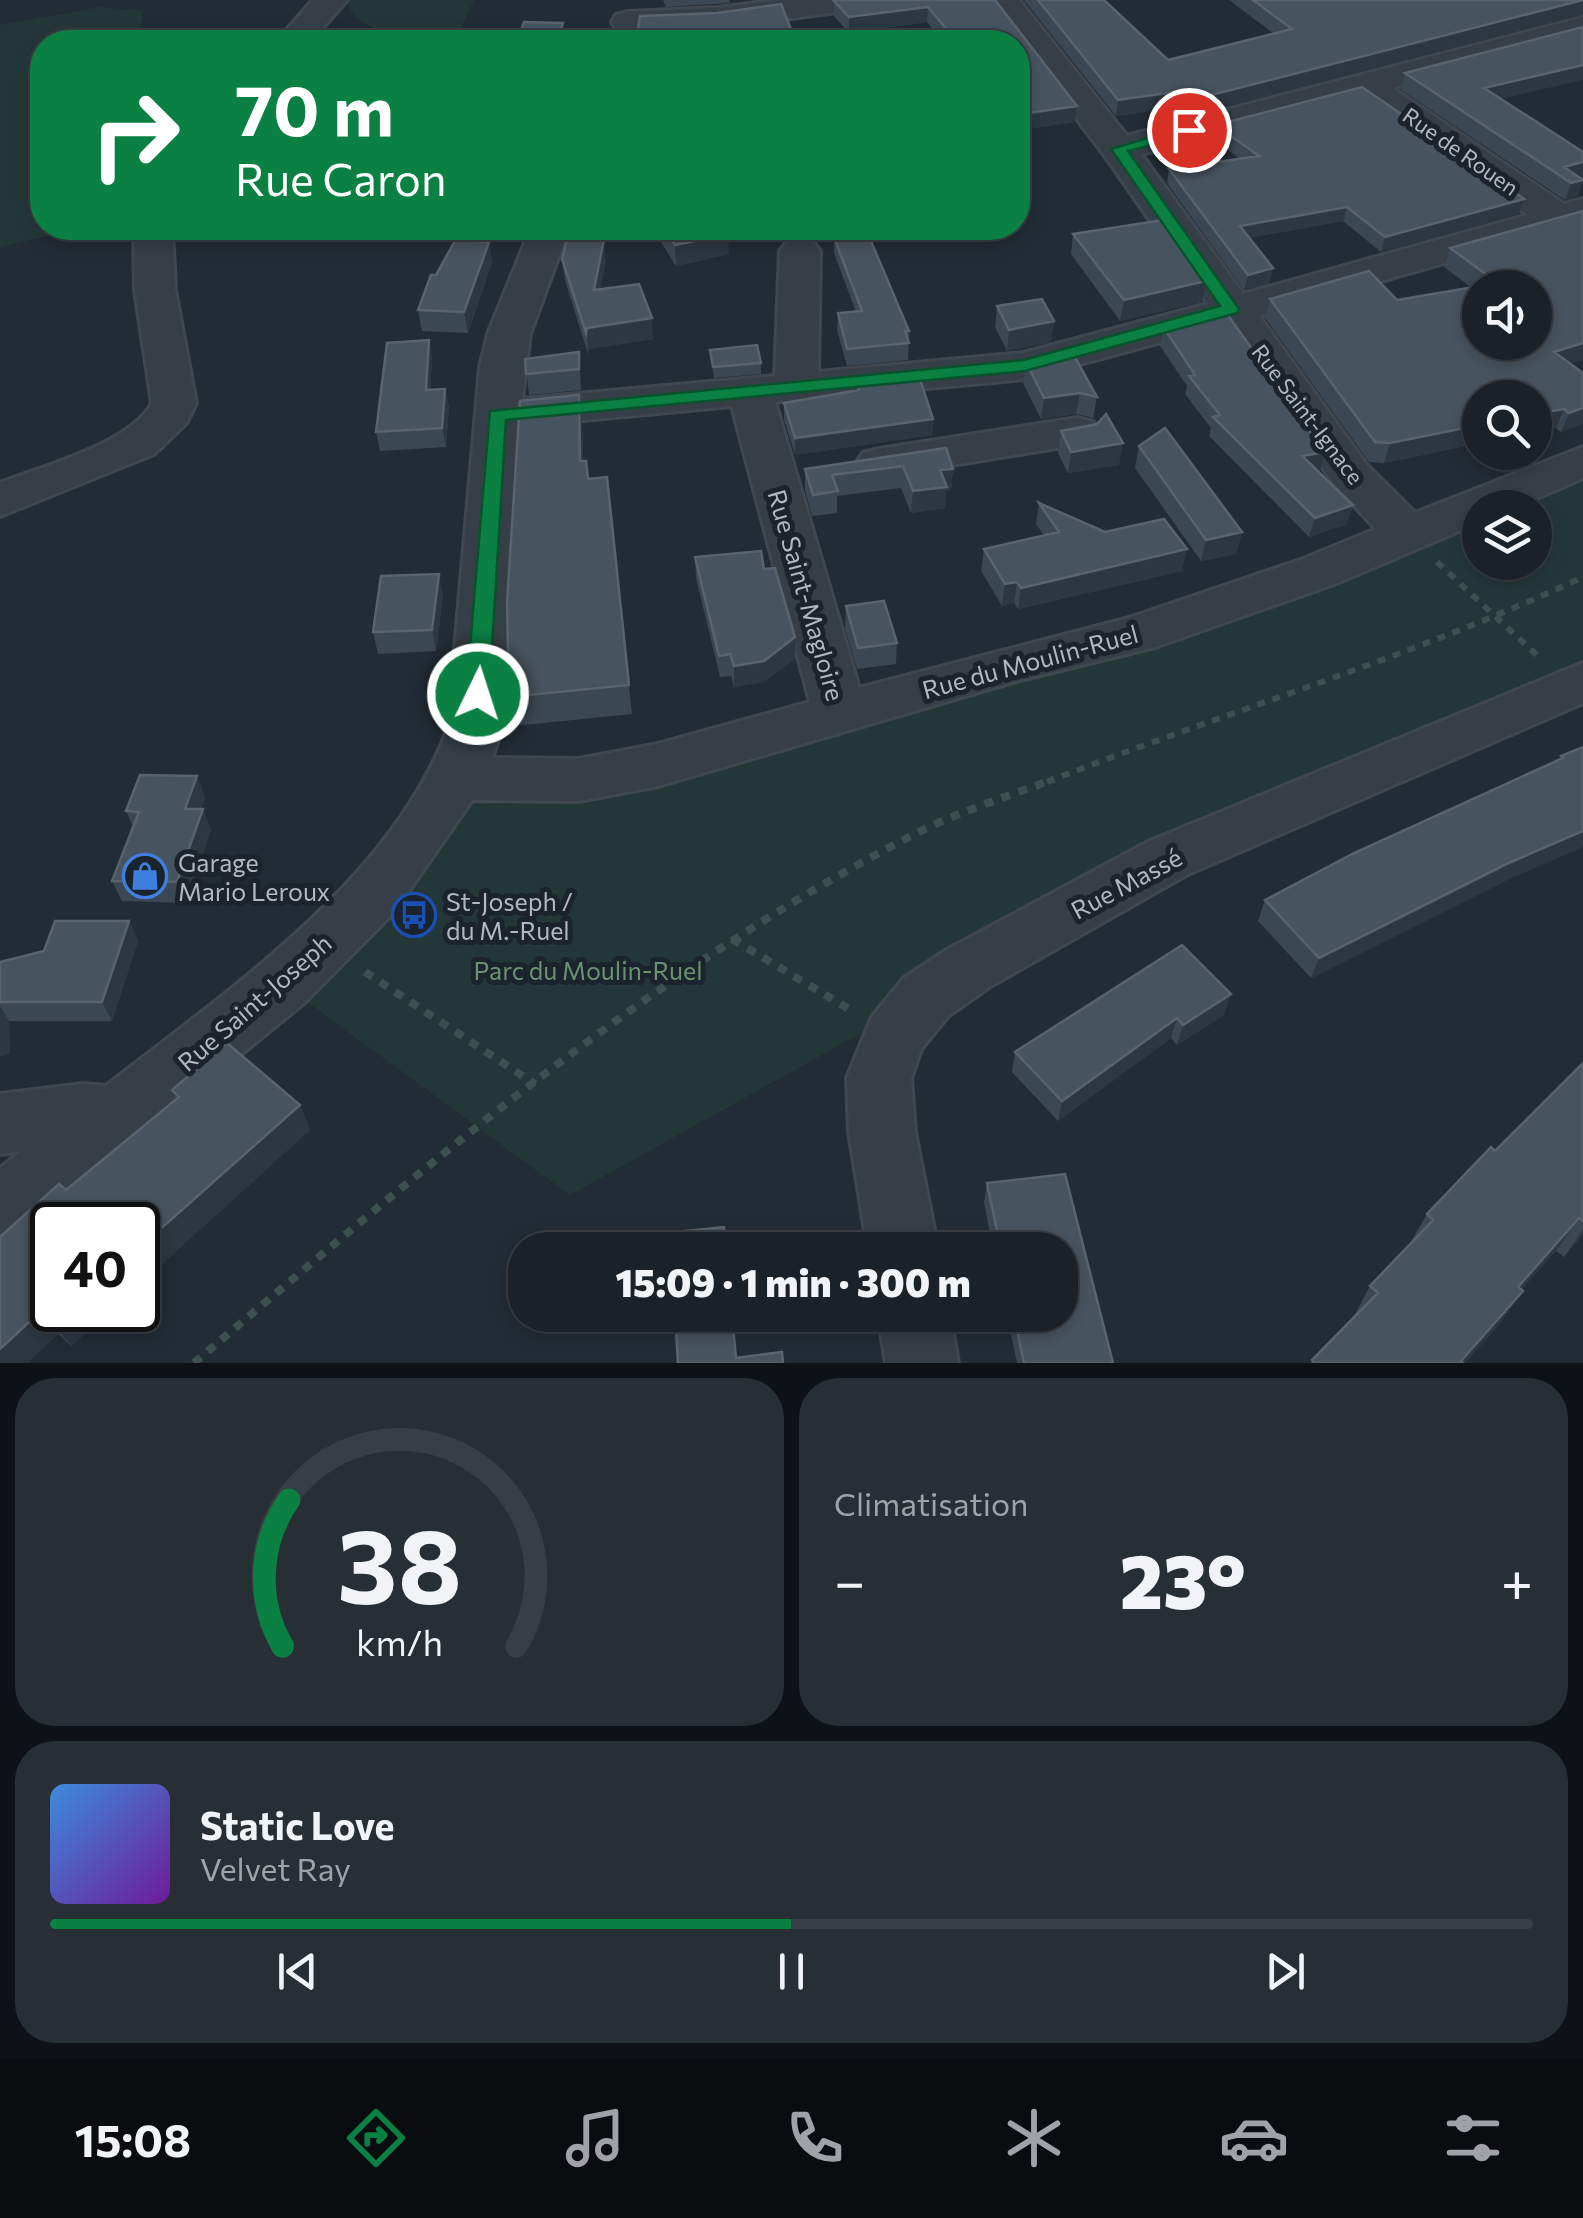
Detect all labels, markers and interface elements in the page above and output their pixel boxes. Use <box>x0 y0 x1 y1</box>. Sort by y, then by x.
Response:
text: 70 m <box>235 65 394 150</box>
icon: right <box>70 70 200 200</box>
pin <box>1147 88 1232 173</box>
street label: Rue de Rouen <box>1398 101 1524 201</box>
icon: arrive <box>1162 103 1217 158</box>
text: Rue Caron <box>235 150 447 205</box>
map controls <box>1462 270 1552 580</box>
button: sound <box>1462 270 1552 360</box>
street label: Rue Saint-Ignace <box>1247 339 1369 489</box>
button: search <box>1462 380 1552 470</box>
street label: Rue Saint-Magloire <box>762 486 852 704</box>
button: layers <box>1462 490 1552 580</box>
street label: Rue du Moulin-Ruel <box>919 618 1141 704</box>
position arrow <box>426 642 530 746</box>
street label: Rue Massé <box>1065 841 1187 925</box>
place label: Garage Mario Leroux <box>178 847 330 906</box>
shop icon: Garage Mario Leroux <box>122 853 168 899</box>
place label: St-Joseph / du M.-Ruel <box>446 886 573 945</box>
bus stop icon: St-Joseph / du M.-Ruel <box>391 892 437 938</box>
street label: Rue Saint-Joseph <box>171 927 337 1077</box>
park label: Parc du Moulin-Ruel <box>473 955 703 985</box>
speed limit sign: 40 <box>30 1202 160 1332</box>
text: 15:09 · 1 min · 300 m <box>615 1258 971 1305</box>
text: Climatisation <box>834 1483 1028 1523</box>
text: 38 <box>337 1498 462 1625</box>
text: 23° <box>1120 1533 1246 1624</box>
text: − <box>834 1546 865 1613</box>
text: + <box>1501 1546 1533 1613</box>
text: km/h <box>356 1620 443 1663</box>
text: Static Love <box>200 1801 395 1848</box>
text: Velvet Ray <box>200 1848 351 1888</box>
icon: previous <box>270 1944 325 1999</box>
icon: pause <box>764 1944 819 1999</box>
icon: next <box>1258 1944 1313 1999</box>
icon: directions <box>341 2103 411 2173</box>
icon: music <box>560 2103 630 2173</box>
icon: phone <box>780 2103 850 2173</box>
icon: climate <box>999 2103 1069 2173</box>
icon: car <box>1219 2103 1289 2173</box>
icon: filters <box>1438 2103 1508 2173</box>
text: 15:08 <box>75 2111 191 2166</box>

